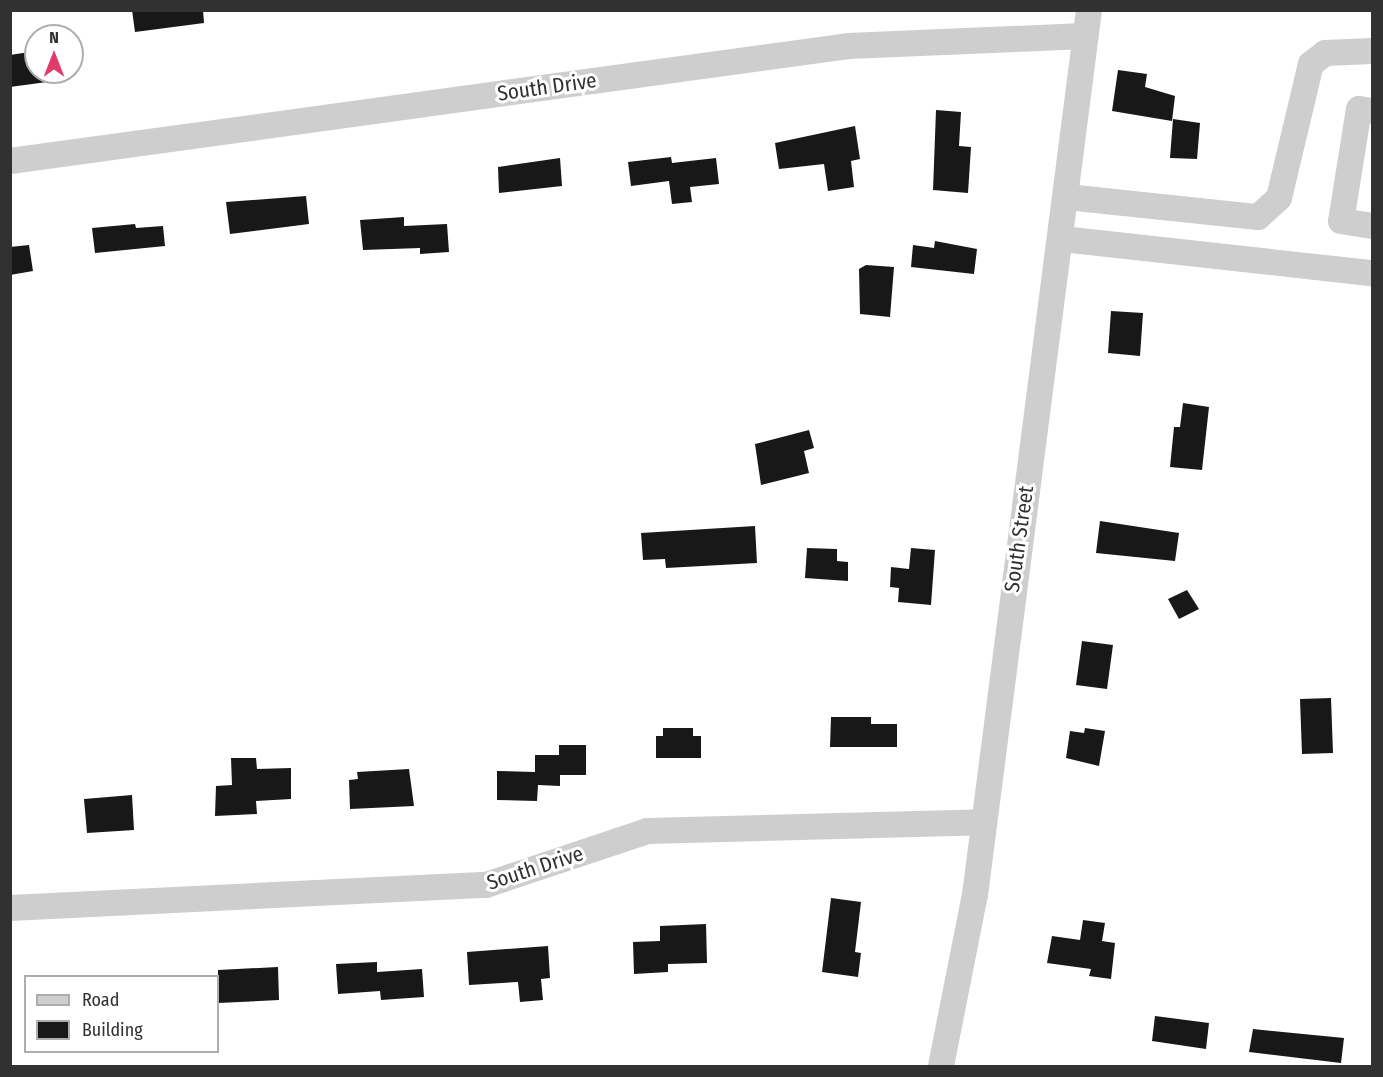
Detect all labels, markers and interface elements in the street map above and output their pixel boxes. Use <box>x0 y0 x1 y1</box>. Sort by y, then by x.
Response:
north arrow <box>24 24 84 84</box>
text: N <box>49 28 59 47</box>
street label: South Drive <box>496 68 598 106</box>
street label: South Street <box>999 484 1039 594</box>
street label: South Drive <box>484 841 586 895</box>
legend <box>24 975 219 1053</box>
text: Road <box>82 989 119 1011</box>
text: Building <box>82 1019 143 1041</box>

